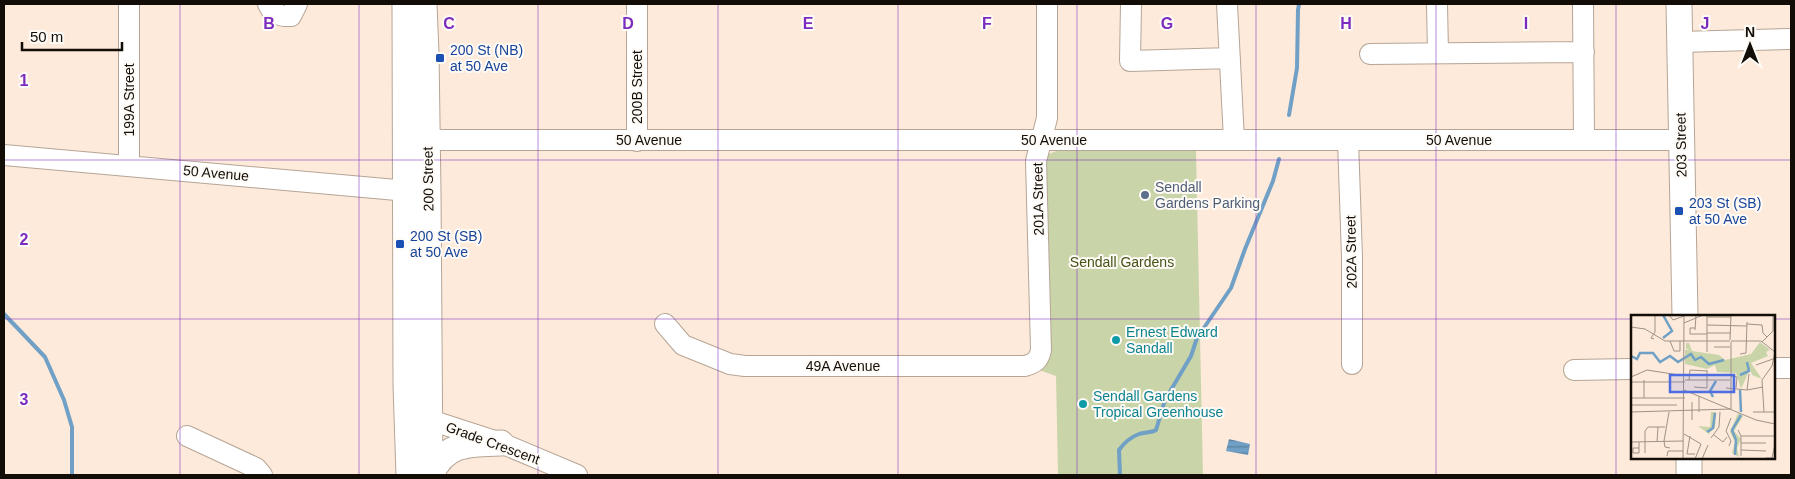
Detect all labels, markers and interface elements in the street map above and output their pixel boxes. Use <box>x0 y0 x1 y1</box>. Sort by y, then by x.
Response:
text: B <box>263 15 275 32</box>
text: C <box>443 15 455 32</box>
text: D <box>622 15 634 32</box>
text: E <box>803 15 814 32</box>
text: F <box>982 15 992 32</box>
text: G <box>1161 15 1173 32</box>
text: H <box>1340 15 1352 32</box>
text: I <box>1524 15 1528 32</box>
text: J <box>1701 15 1709 32</box>
scale bar <box>22 20 122 52</box>
north arrow <box>1725 20 1775 70</box>
text: N <box>1745 24 1755 40</box>
text: 50 m <box>30 28 63 45</box>
place label: 200 St (NB) at 50 Ave <box>450 42 523 74</box>
street label: 200B Street <box>629 50 645 124</box>
marker: 200 St (NB) at 50 Ave <box>434 52 446 64</box>
street label: 199A Street <box>121 63 137 137</box>
text: 1 <box>20 72 29 89</box>
street label: 203 Street <box>1672 112 1690 177</box>
street label: 50 Avenue <box>616 132 682 148</box>
street label: 50 Avenue <box>1021 132 1087 148</box>
street label: 50 Avenue <box>1426 132 1492 148</box>
street label: 200 Street <box>419 146 437 211</box>
street label: 50 Avenue <box>182 162 250 184</box>
street label: 201A Street <box>1029 162 1047 236</box>
place label: Sendall Gardens Parking <box>1155 179 1260 211</box>
marker: Sendall Gardens Parking <box>1139 189 1151 201</box>
place label: 203 St (SB) at 50 Ave <box>1689 195 1761 227</box>
marker: 203 St (SB) at 50 Ave <box>1673 205 1685 217</box>
street label: 202A Street <box>1342 215 1360 289</box>
place label: 200 St (SB) at 50 Ave <box>410 228 482 260</box>
text: 2 <box>20 231 29 248</box>
marker: 200 St (SB) at 50 Ave <box>394 238 406 250</box>
park label: Sendall Gardens <box>1070 254 1174 270</box>
inset map <box>1631 315 1775 459</box>
place label: Ernest Edward Sandall <box>1126 324 1218 356</box>
marker: Ernest Edward Sandall <box>1110 334 1122 346</box>
street label: 49A Avenue <box>806 358 880 374</box>
place label: Sendall Gardens Tropical Greenhouse <box>1093 388 1223 420</box>
text: 3 <box>20 391 29 408</box>
marker: Sendall Gardens Tropical Greenhouse <box>1077 398 1089 410</box>
street label: Grade Crescent <box>444 419 542 467</box>

